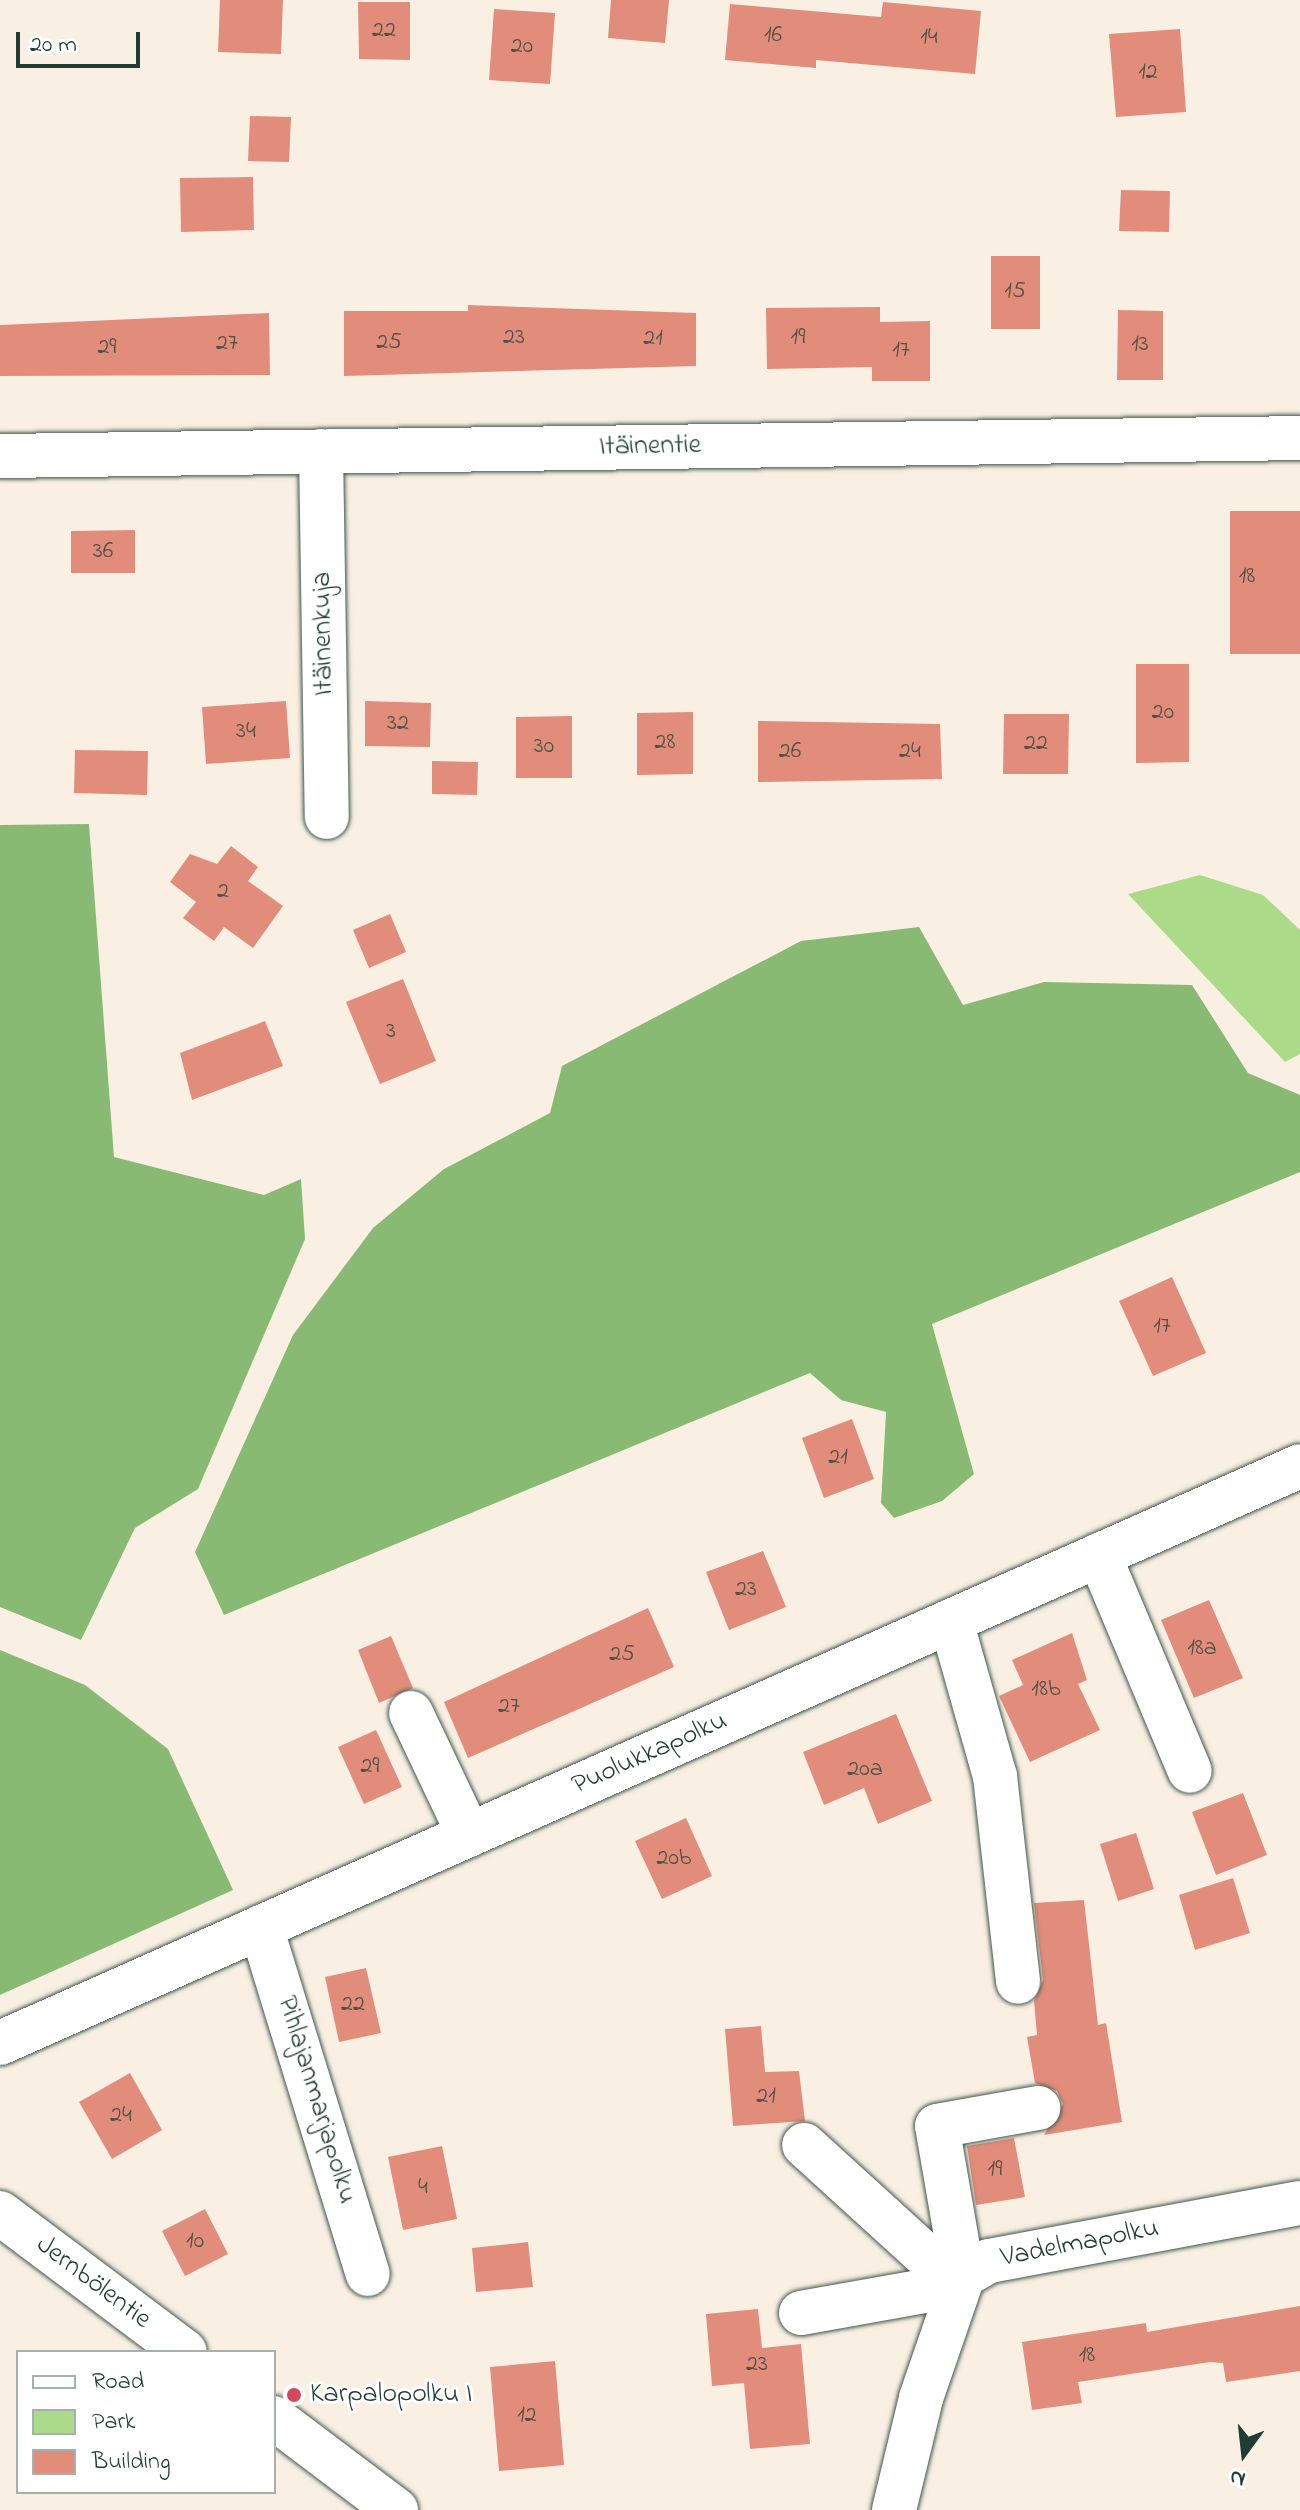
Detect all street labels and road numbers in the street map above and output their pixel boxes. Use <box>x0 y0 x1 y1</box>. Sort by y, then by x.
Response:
street label: Itäinentie <box>599 429 701 465</box>
street label: Itäinenkuja <box>306 572 342 696</box>
street label: Puolukkapolku <box>567 1705 733 1803</box>
street label: Pihlajanmarjapolku <box>268 1992 364 2208</box>
street label: Vadelmapolku <box>998 2212 1162 2276</box>
street label: Jernbölentie <box>29 2229 157 2337</box>

